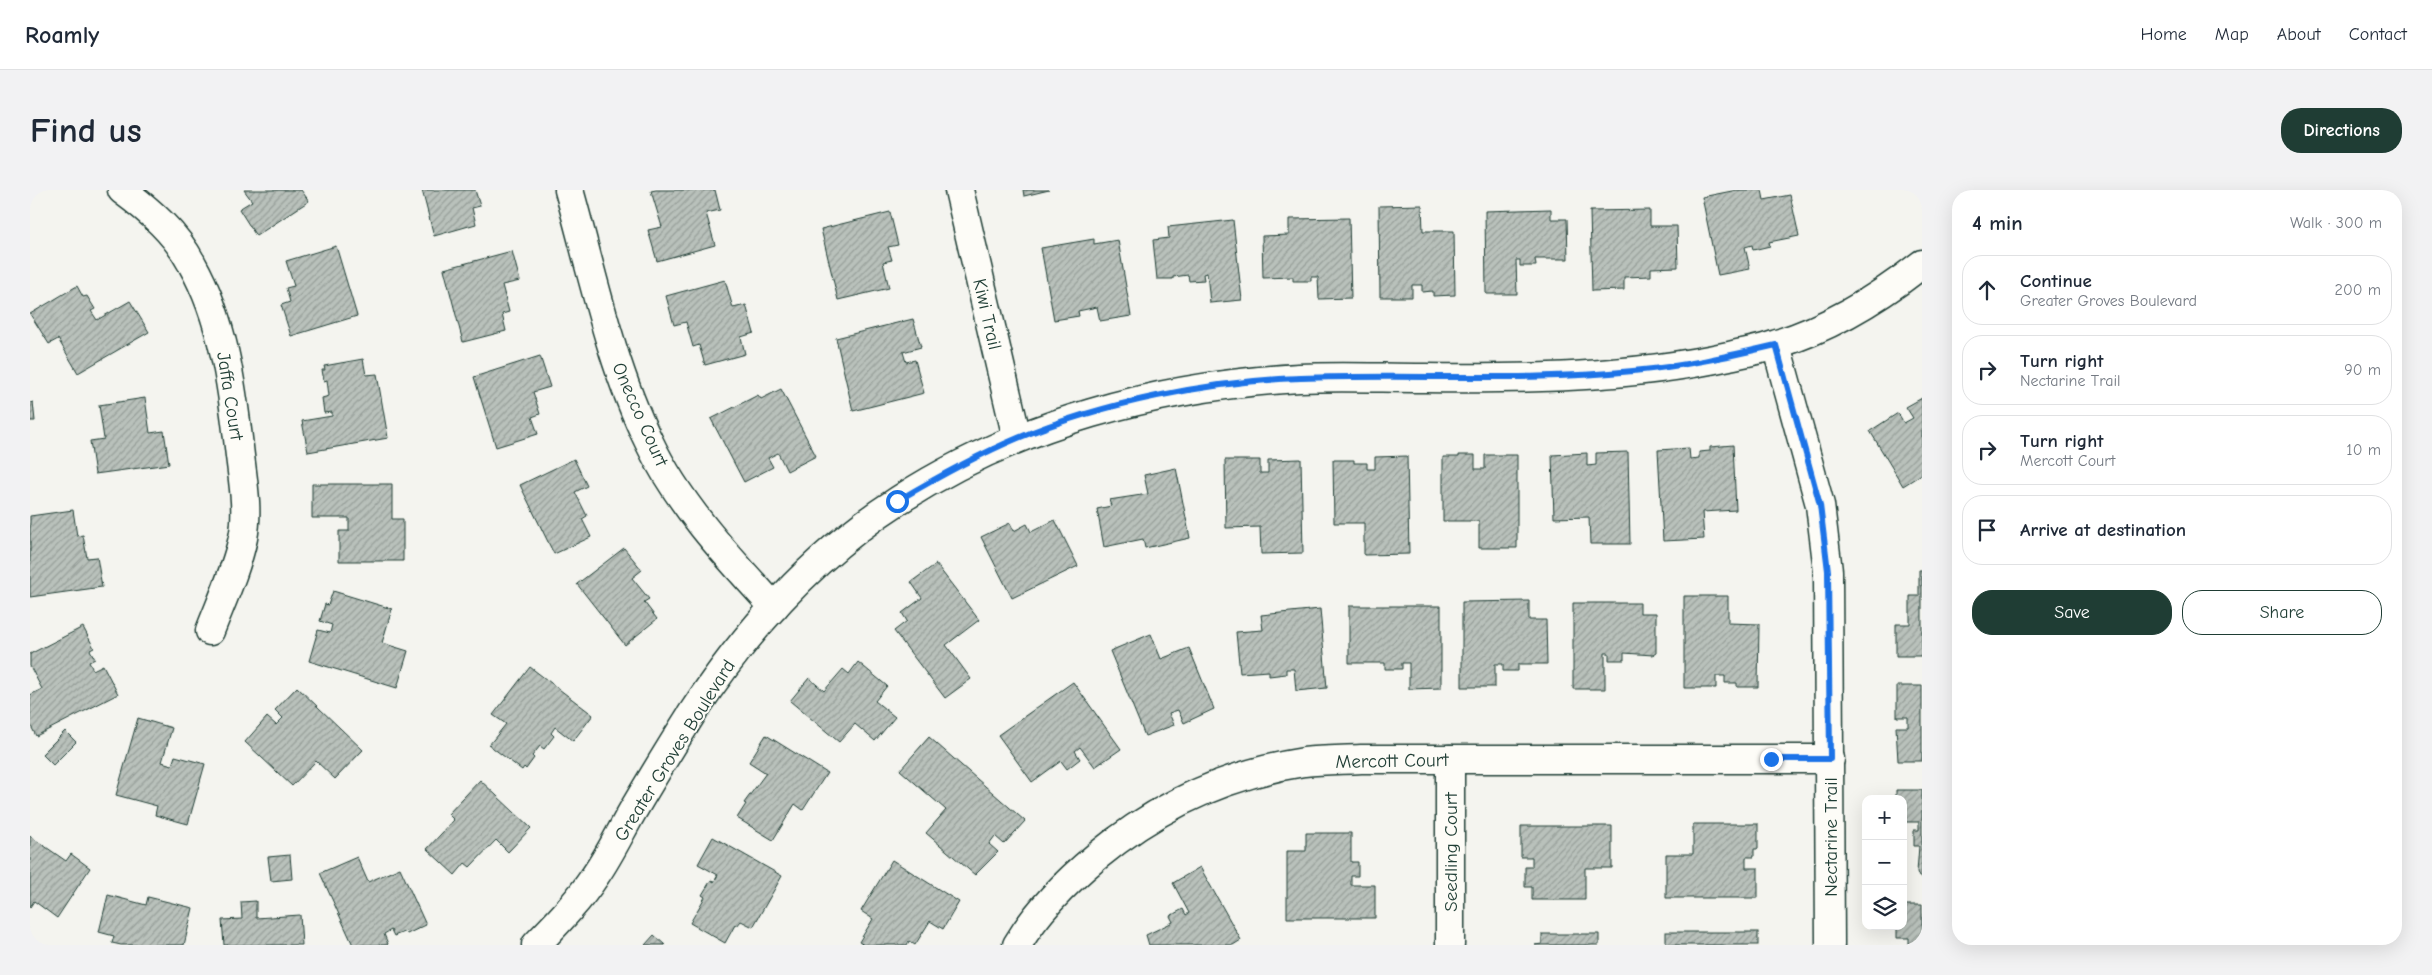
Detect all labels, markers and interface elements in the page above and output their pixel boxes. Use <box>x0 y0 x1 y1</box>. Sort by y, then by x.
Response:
text: Roamly <box>25 21 99 49</box>
text: Home <box>2140 24 2187 45</box>
text: Map <box>2215 24 2249 45</box>
text: About <box>2277 24 2321 45</box>
text: Contact <box>2349 24 2407 45</box>
button: Directions <box>2281 108 2402 153</box>
text: Find us <box>30 110 142 151</box>
text: 4 min <box>1972 211 2023 235</box>
text: Walk · 300 m <box>2290 214 2382 232</box>
text: Continue <box>2020 270 2092 292</box>
street label: Kiwi Trail <box>968 276 1006 352</box>
icon: ahead <box>1973 276 2001 304</box>
text: 200 m <box>2335 281 2381 299</box>
text: Greater Groves Boulevard <box>2020 292 2197 310</box>
street label: Jaffa Court <box>212 350 248 443</box>
text: Turn right <box>2020 350 2104 372</box>
icon: right <box>1973 356 2001 384</box>
street label: Onecco Court <box>607 359 673 470</box>
text: 90 m <box>2344 361 2381 379</box>
text: Nectarine Trail <box>2020 372 2121 390</box>
text: Turn right <box>2020 430 2104 452</box>
icon: right <box>1973 436 2001 464</box>
text: 10 m <box>2346 441 2381 459</box>
text: Mercott Court <box>2020 452 2115 470</box>
route start <box>886 490 909 513</box>
icon: arrive <box>1973 516 2001 544</box>
text: Arrive at destination <box>2020 519 2186 541</box>
button: Save <box>1972 590 2172 635</box>
button: Share <box>2182 590 2382 635</box>
street label: Greater Groves Boulevard <box>610 656 740 845</box>
route end <box>1760 748 1783 771</box>
street label: Mercott Court <box>1335 749 1449 773</box>
street label: Nectarine Trail <box>1820 777 1842 897</box>
street label: Seedling Court <box>1440 792 1462 912</box>
map controls <box>1862 795 1907 930</box>
button: + <box>1862 795 1907 840</box>
button: − <box>1862 840 1907 885</box>
button: layers <box>1862 885 1907 930</box>

